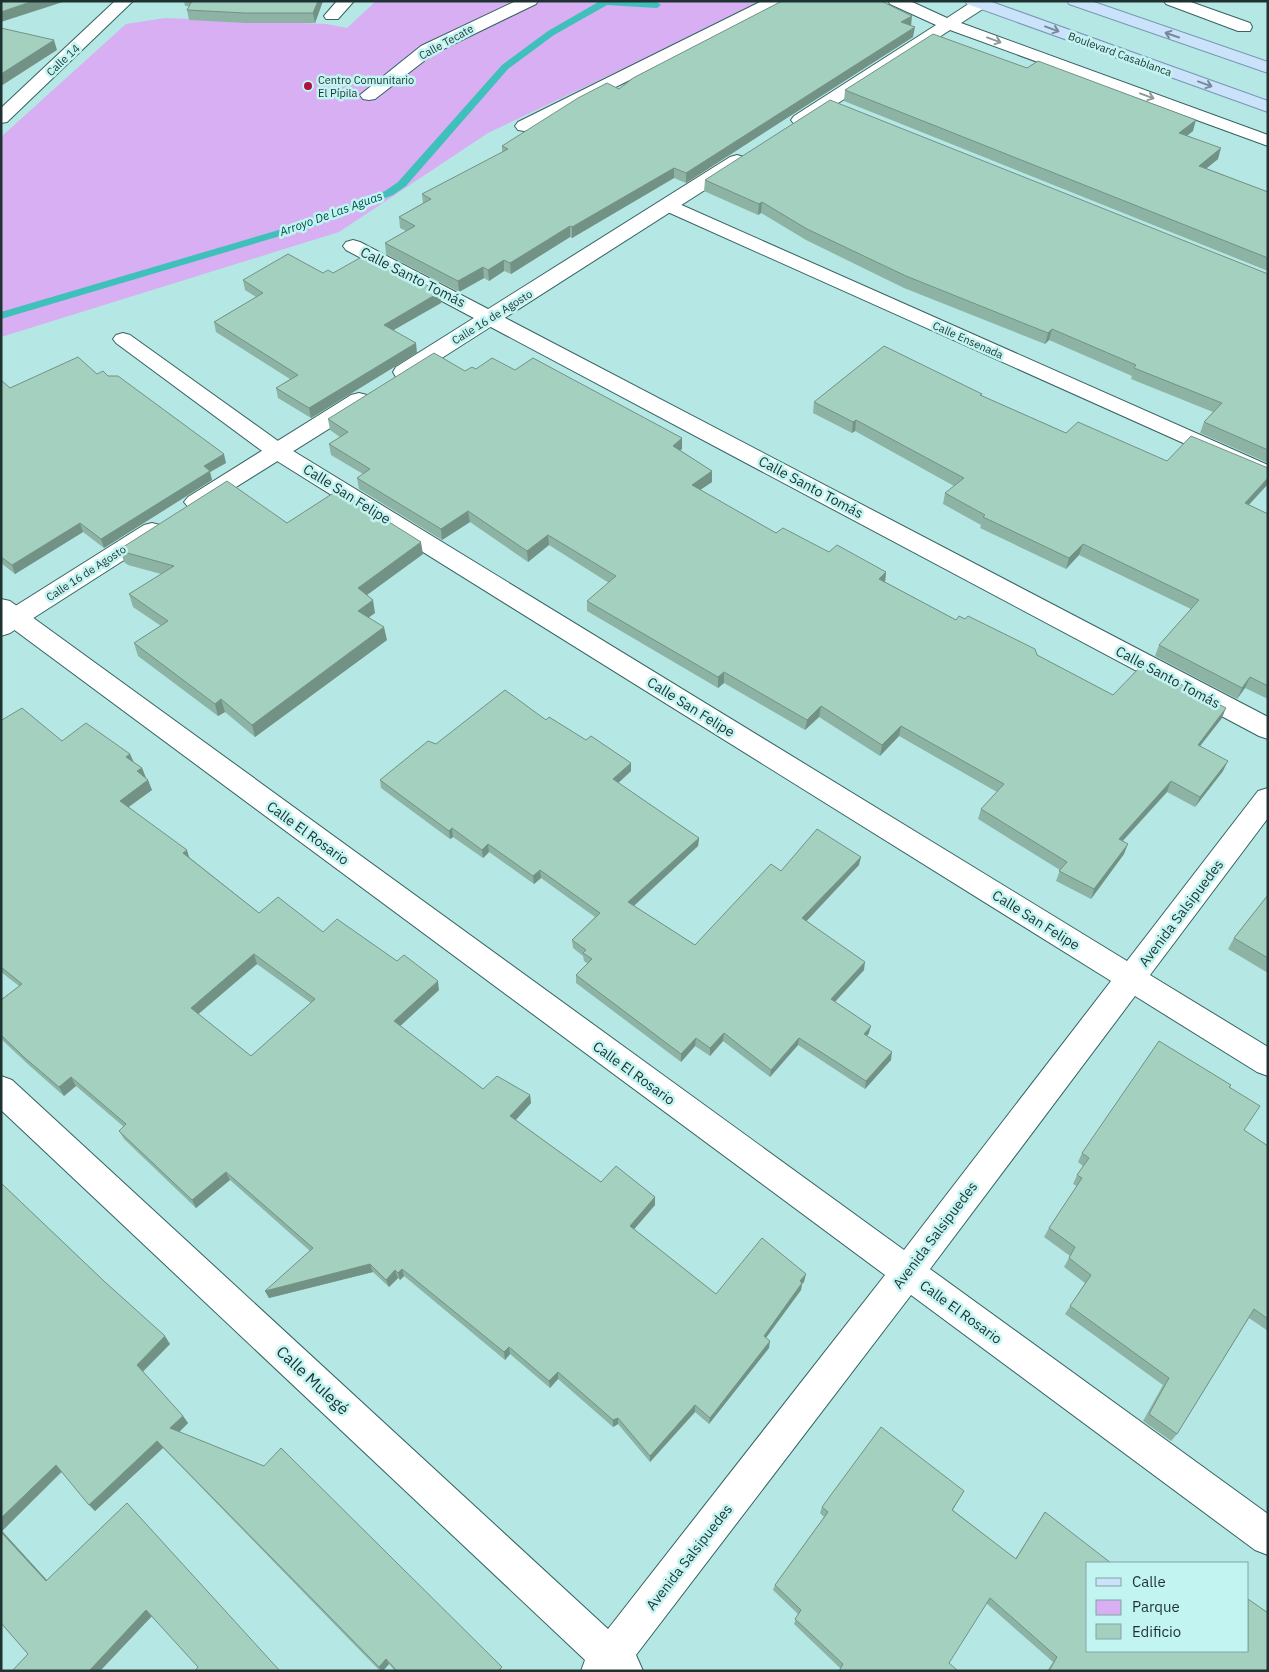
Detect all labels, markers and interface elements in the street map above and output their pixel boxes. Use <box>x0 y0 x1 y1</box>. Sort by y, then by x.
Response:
street label: Calle Tecate <box>416 21 476 63</box>
one-way arrow <box>1043 25 1059 34</box>
street label: Boulevard Casablanca <box>1066 29 1174 79</box>
one-way arrow <box>1165 30 1180 39</box>
one-way arrow <box>986 36 1001 45</box>
street label: Calle 14 <box>43 41 83 79</box>
place label: Centro Comunitario El Pípila <box>318 73 414 100</box>
marker: Centro Comunitario El Pípila <box>302 80 314 92</box>
one-way arrow <box>1196 80 1212 89</box>
one-way arrow <box>1138 92 1154 101</box>
water label: Arroyo De Las Aguas <box>276 188 385 239</box>
street label: Calle Santo Tomás <box>357 243 469 311</box>
street label: Calle 16 de Agosto <box>449 287 535 347</box>
street label: Calle Ensenada <box>931 318 1006 362</box>
street label: Calle Santo Tomás <box>756 452 866 522</box>
street label: Calle San Felipe <box>300 460 394 528</box>
street label: Calle 16 de Agosto <box>43 542 129 604</box>
street label: Calle Santo Tomás <box>1113 642 1223 712</box>
street label: Calle San Felipe <box>644 673 738 741</box>
street label: Calle El Rosario <box>263 797 353 869</box>
street label: Avenida Salsipuedes <box>1135 856 1227 970</box>
street label: Calle San Felipe <box>989 886 1083 954</box>
street label: Calle El Rosario <box>589 1037 679 1109</box>
street label: Avenida Salsipuedes <box>889 1178 981 1292</box>
street label: Calle El Rosario <box>916 1276 1006 1348</box>
street label: Calle Mulegé <box>273 1341 354 1419</box>
street label: Avenida Salsipuedes <box>642 1500 736 1614</box>
legend <box>1086 1562 1249 1652</box>
text: Calle <box>1132 1572 1166 1591</box>
text: Parque <box>1132 1597 1180 1616</box>
text: Edificio <box>1132 1622 1181 1641</box>

